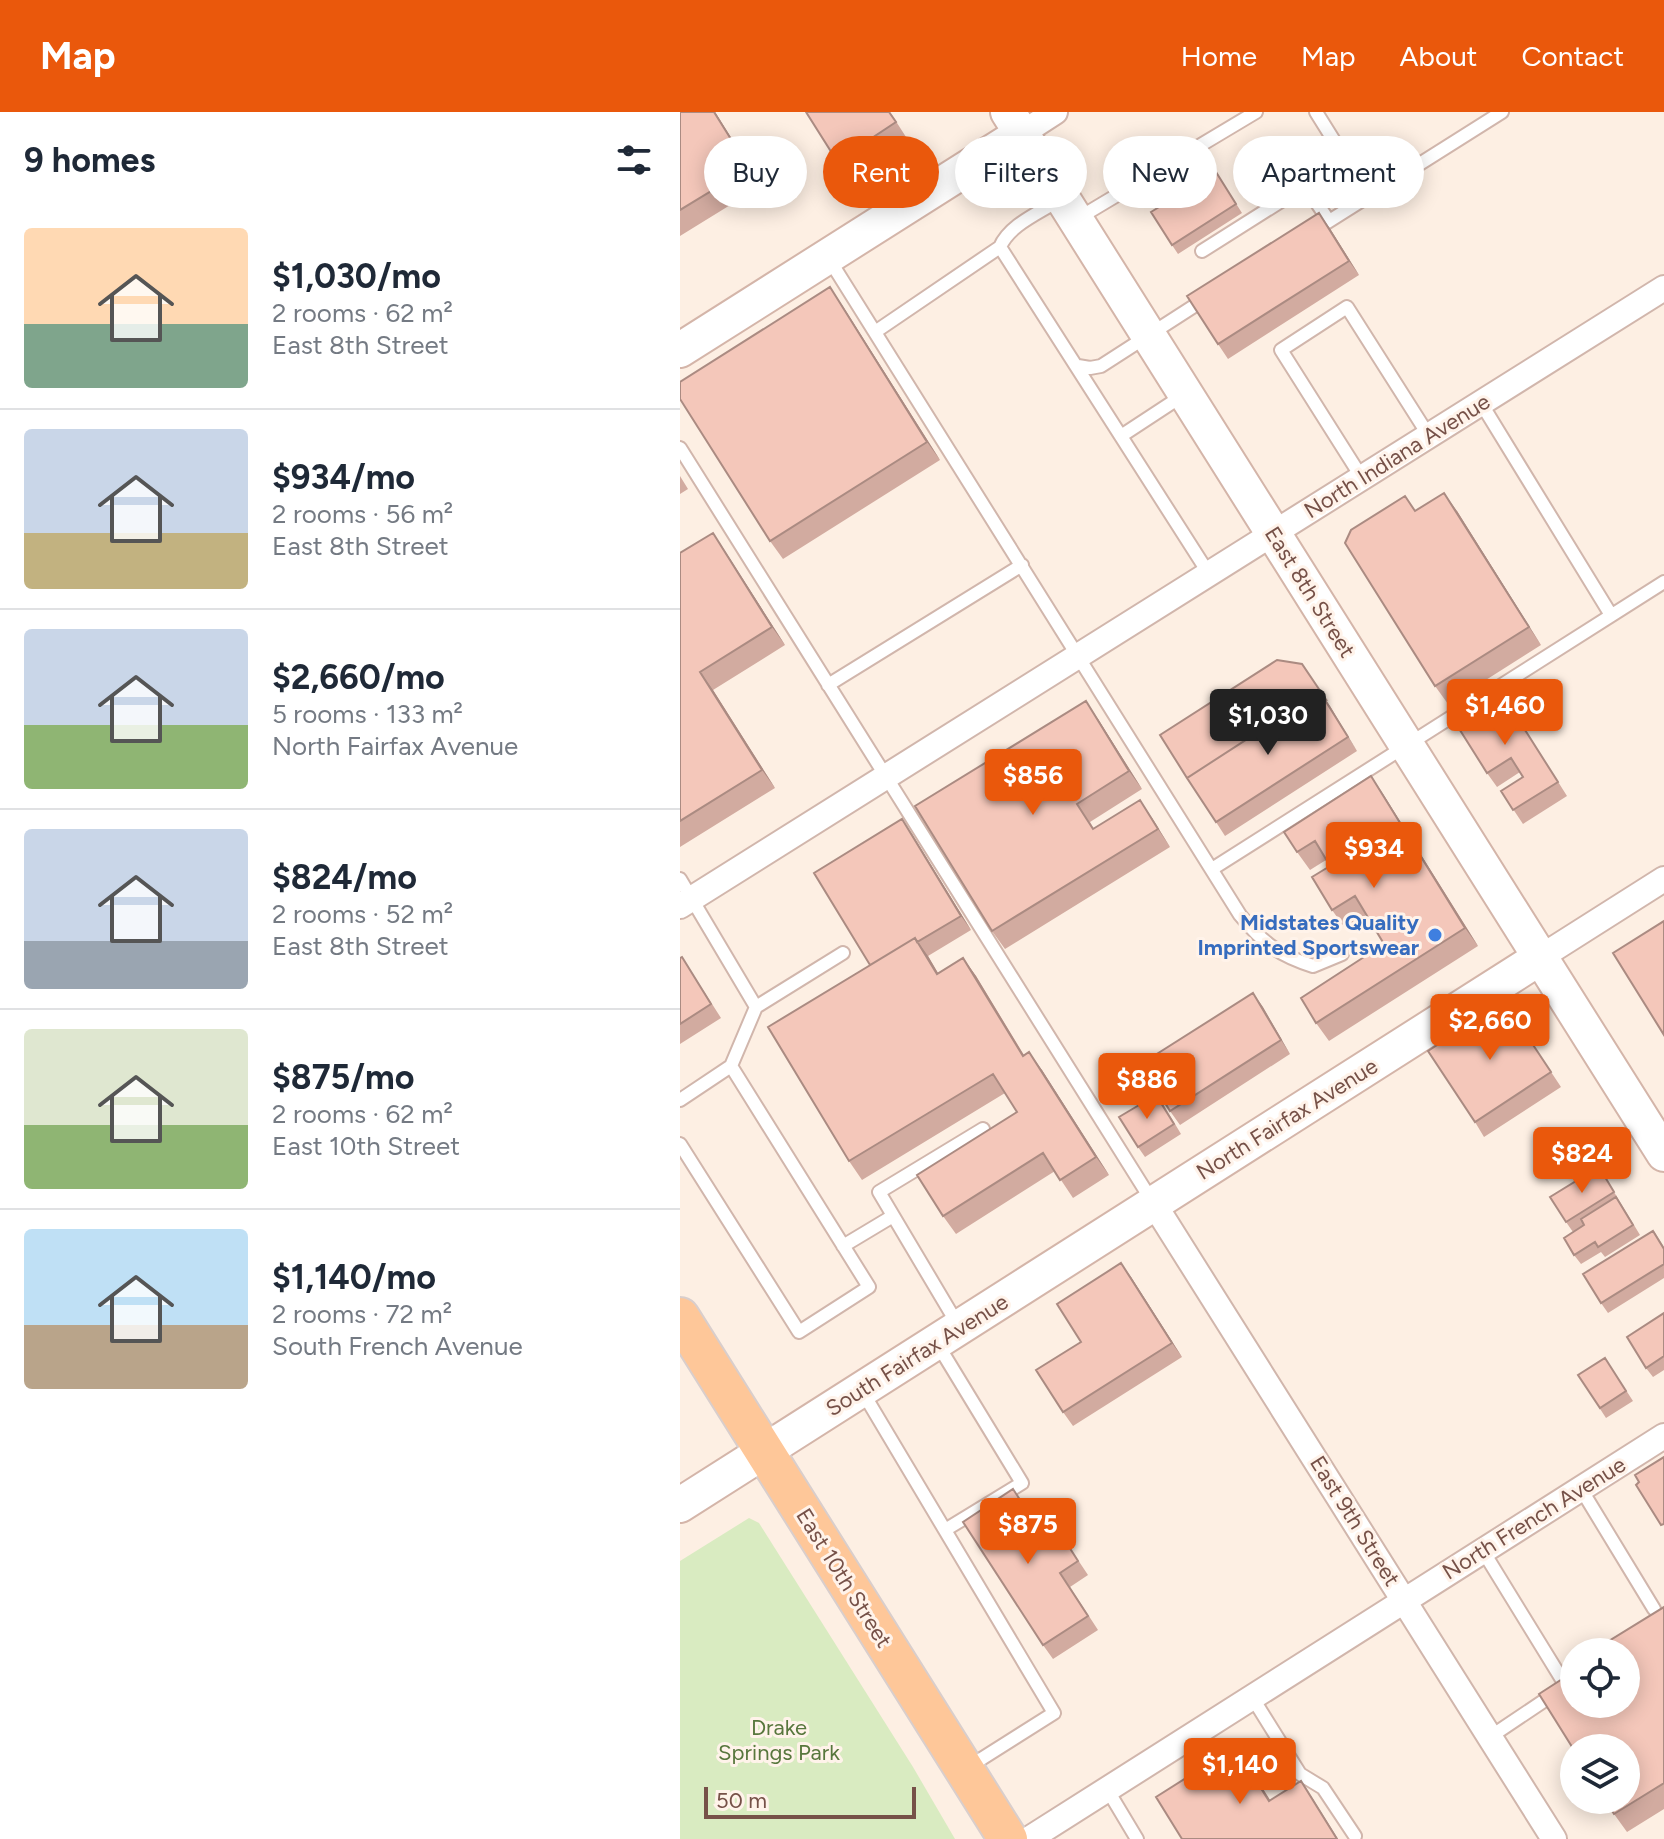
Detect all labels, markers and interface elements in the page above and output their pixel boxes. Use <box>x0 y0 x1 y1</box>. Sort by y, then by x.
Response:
text: Map <box>40 33 116 79</box>
text: Home <box>1181 39 1257 73</box>
text: Map <box>1301 39 1356 73</box>
text: About <box>1400 39 1477 73</box>
text: Contact <box>1521 39 1624 73</box>
chip: Buy <box>704 136 807 208</box>
chip: Rent <box>823 136 939 208</box>
chip: Filters <box>955 136 1087 208</box>
chip: New <box>1103 136 1217 208</box>
chip: Apartment <box>1233 136 1424 208</box>
icon: filters <box>612 138 656 182</box>
text: 9 homes <box>24 140 155 181</box>
text: $1,030/mo <box>272 256 441 297</box>
icon: home <box>88 260 184 356</box>
text: 2 rooms · 62 m² <box>272 297 453 329</box>
text: East 8th Street <box>272 329 449 361</box>
street label: North Indiana Avenue <box>1299 388 1495 524</box>
text: $934/mo <box>272 457 415 498</box>
icon: home <box>88 461 184 557</box>
text: 2 rooms · 56 m² <box>272 498 453 530</box>
street label: East 8th Street <box>1259 522 1361 662</box>
text: East 8th Street <box>272 530 449 562</box>
text: $2,660/mo <box>272 657 445 698</box>
icon: home <box>88 661 184 757</box>
pin: $1,460 <box>1440 679 1570 747</box>
pin: $1,030 <box>1203 689 1333 757</box>
text: $1,460 <box>1465 689 1545 721</box>
text: 5 rooms · 133 m² <box>272 698 463 730</box>
text: $1,030 <box>1228 699 1308 731</box>
text: North Fairfax Avenue <box>272 730 518 762</box>
pin: $856 <box>986 749 1080 817</box>
text: $856 <box>1003 759 1063 791</box>
pin: $934 <box>1327 822 1421 890</box>
text: $934 <box>1344 832 1404 864</box>
text: $824/mo <box>272 857 417 898</box>
icon: home <box>88 861 184 957</box>
text: 2 rooms · 52 m² <box>272 898 453 930</box>
place label: Midstates Quality Imprinted Sportswear <box>1197 909 1420 961</box>
marker: Midstates Quality Imprinted Sportswear <box>1426 926 1444 944</box>
text: East 8th Street <box>272 930 449 962</box>
pin: $2,660 <box>1425 994 1555 1062</box>
text: $2,660 <box>1448 1004 1532 1036</box>
street label: North Fairfax Avenue <box>1191 1052 1383 1186</box>
pin: $886 <box>1100 1053 1194 1121</box>
text: $875/mo <box>272 1057 414 1098</box>
icon: home <box>88 1061 184 1157</box>
text: $886 <box>1116 1063 1178 1095</box>
text: 2 rooms · 62 m² <box>272 1098 453 1130</box>
pin: $824 <box>1535 1127 1629 1195</box>
text: East 10th Street <box>272 1130 460 1162</box>
text: $824 <box>1551 1137 1613 1169</box>
text: $1,140/mo <box>272 1257 436 1298</box>
icon: home <box>88 1261 184 1357</box>
street label: South Fairfax Avenue <box>821 1288 1013 1422</box>
text: 2 rooms · 72 m² <box>272 1298 452 1330</box>
text: South French Avenue <box>272 1330 523 1362</box>
street label: East 9th Street <box>1304 1451 1406 1591</box>
street label: North French Avenue <box>1437 1451 1631 1585</box>
pin: $875 <box>981 1498 1075 1566</box>
street label: East 10th Street <box>790 1503 898 1653</box>
text: $875 <box>998 1508 1058 1540</box>
map controls <box>1560 1638 1640 1814</box>
button: locate <box>1560 1638 1640 1718</box>
park label: Drake Springs Park <box>718 1714 840 1766</box>
button: layers <box>1560 1734 1640 1814</box>
pin: $1,140 <box>1175 1738 1305 1806</box>
text: $1,140 <box>1202 1748 1278 1780</box>
scale bar <box>704 1783 916 1819</box>
text: 50 m <box>716 1787 767 1814</box>

